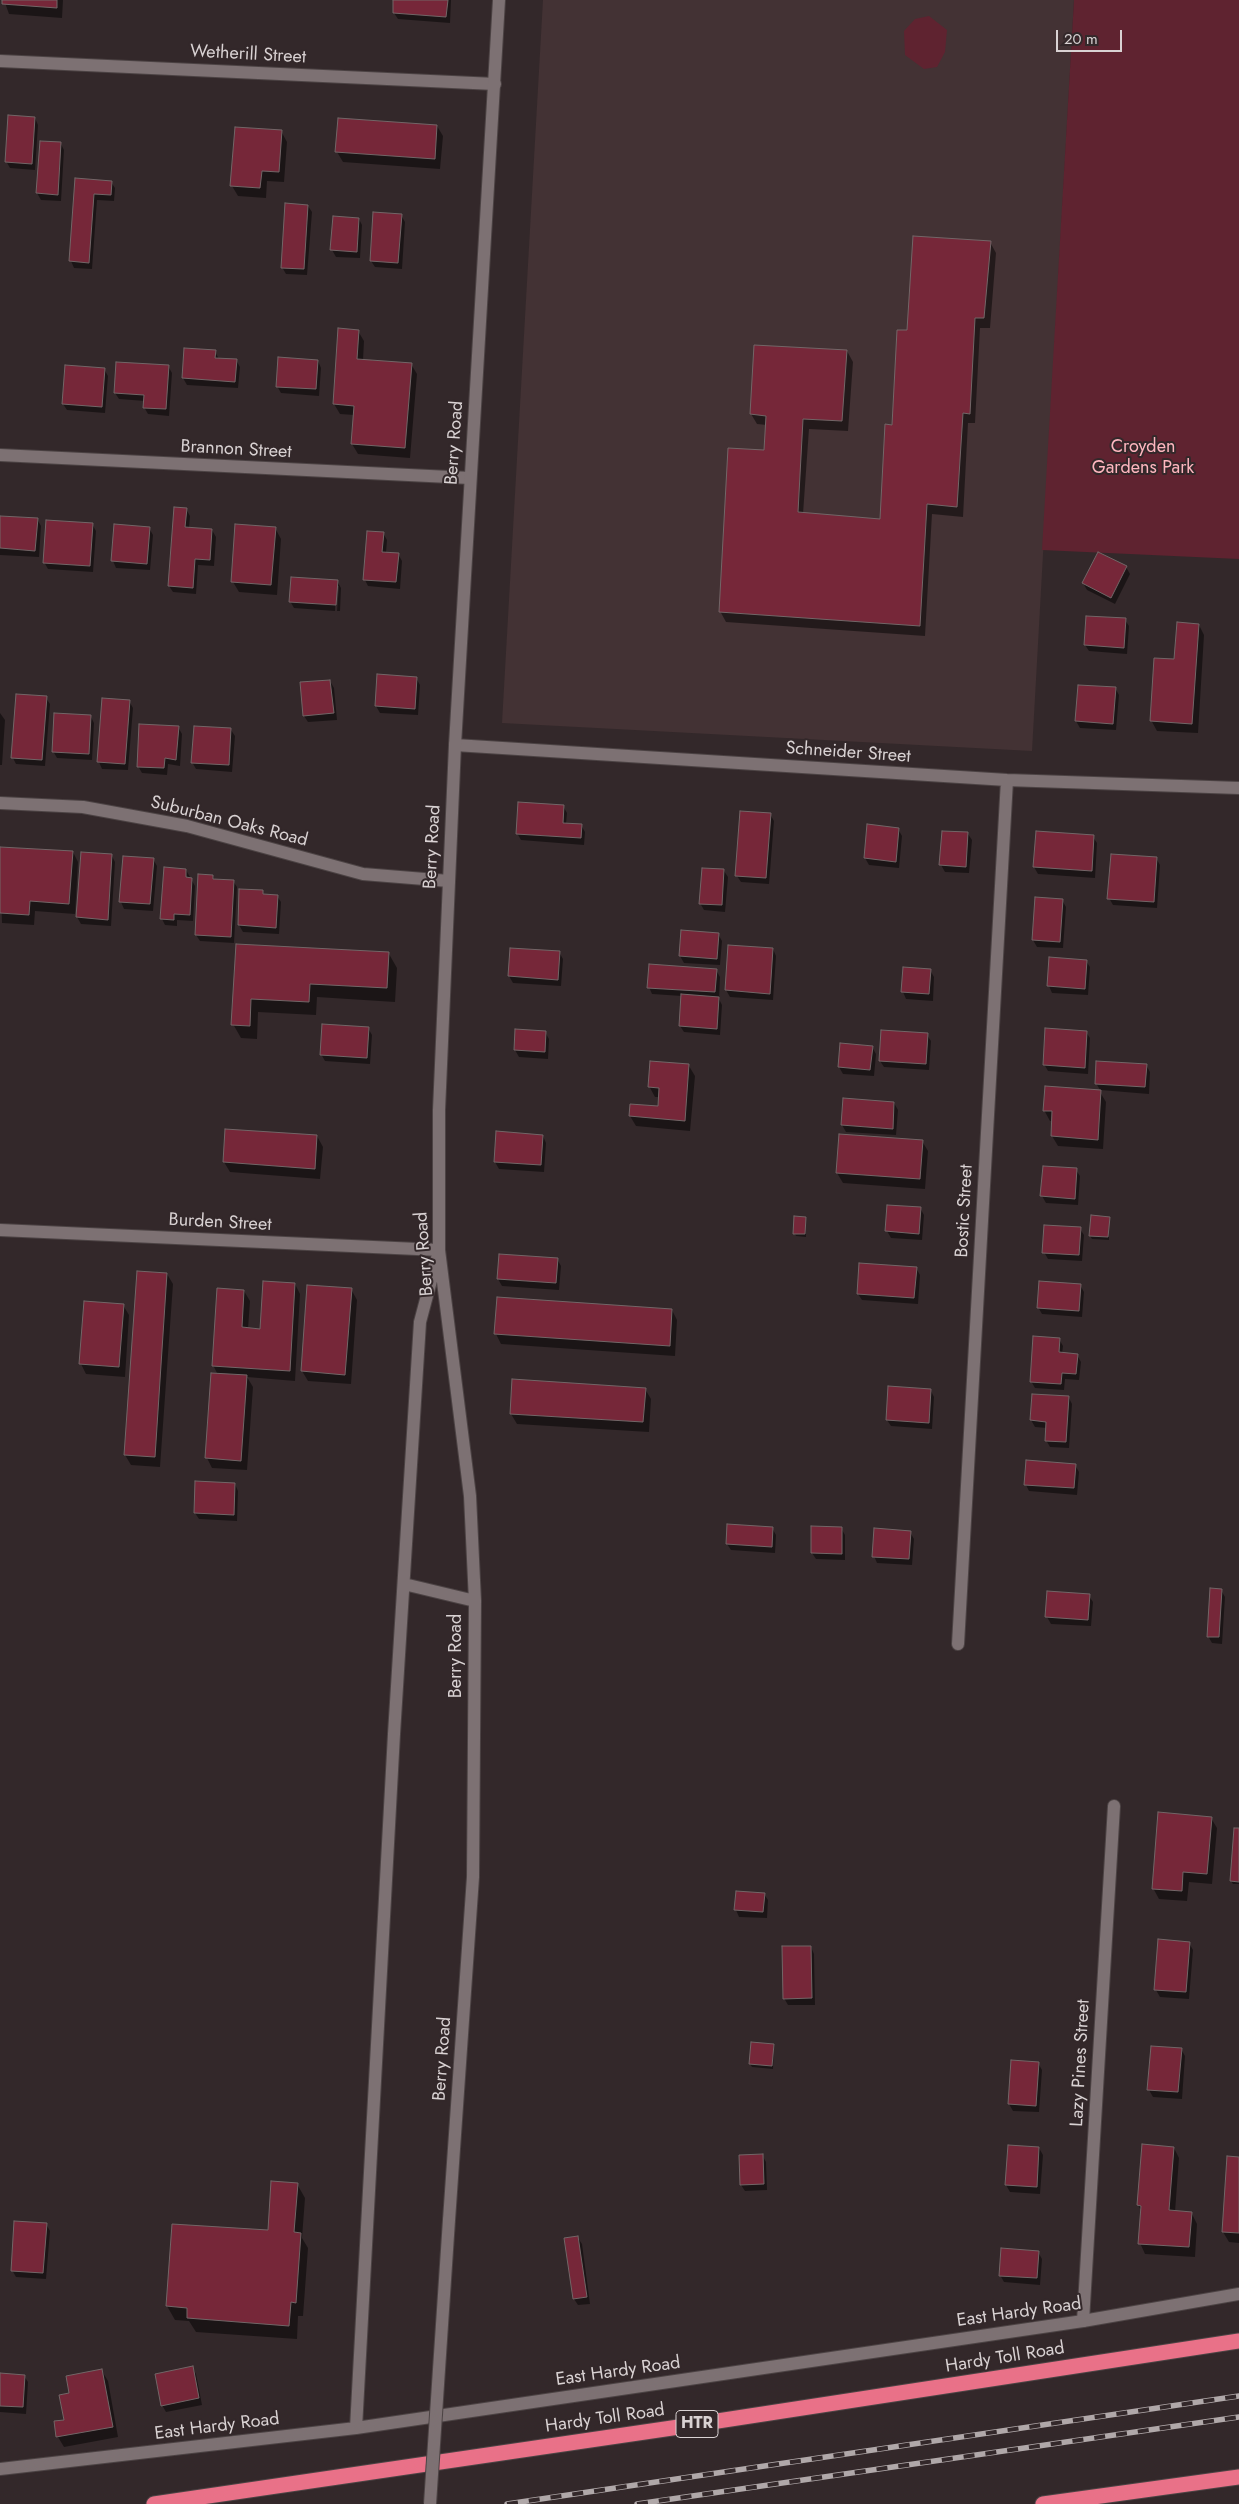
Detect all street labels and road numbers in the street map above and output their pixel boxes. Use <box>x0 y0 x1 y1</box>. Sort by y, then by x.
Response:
street label: Wetherill Street <box>189 41 307 69</box>
street label: Berry Road <box>441 400 469 486</box>
street label: Brannon Street <box>180 436 292 464</box>
street label: Schneider Street <box>785 738 911 768</box>
street label: Suburban Oaks Road <box>148 792 310 852</box>
street label: Berry Road <box>420 804 446 890</box>
street label: Bostic Street <box>952 1164 978 1258</box>
street label: Burden Street <box>168 1210 272 1236</box>
street label: Berry Road <box>411 1211 439 1297</box>
street label: Berry Road <box>446 1614 468 1698</box>
street label: Lazy Pines Street <box>1067 1999 1095 2127</box>
street label: Berry Road <box>429 2016 457 2102</box>
street label: East Hardy Road <box>955 2294 1083 2332</box>
street label: Hardy Toll Road <box>944 2338 1066 2378</box>
street label: East Hardy Road <box>554 2353 682 2391</box>
street label: Hardy Toll Road <box>544 2400 666 2438</box>
street label: East Hardy Road <box>153 2409 281 2445</box>
road number: HTR <box>676 2410 718 2438</box>

